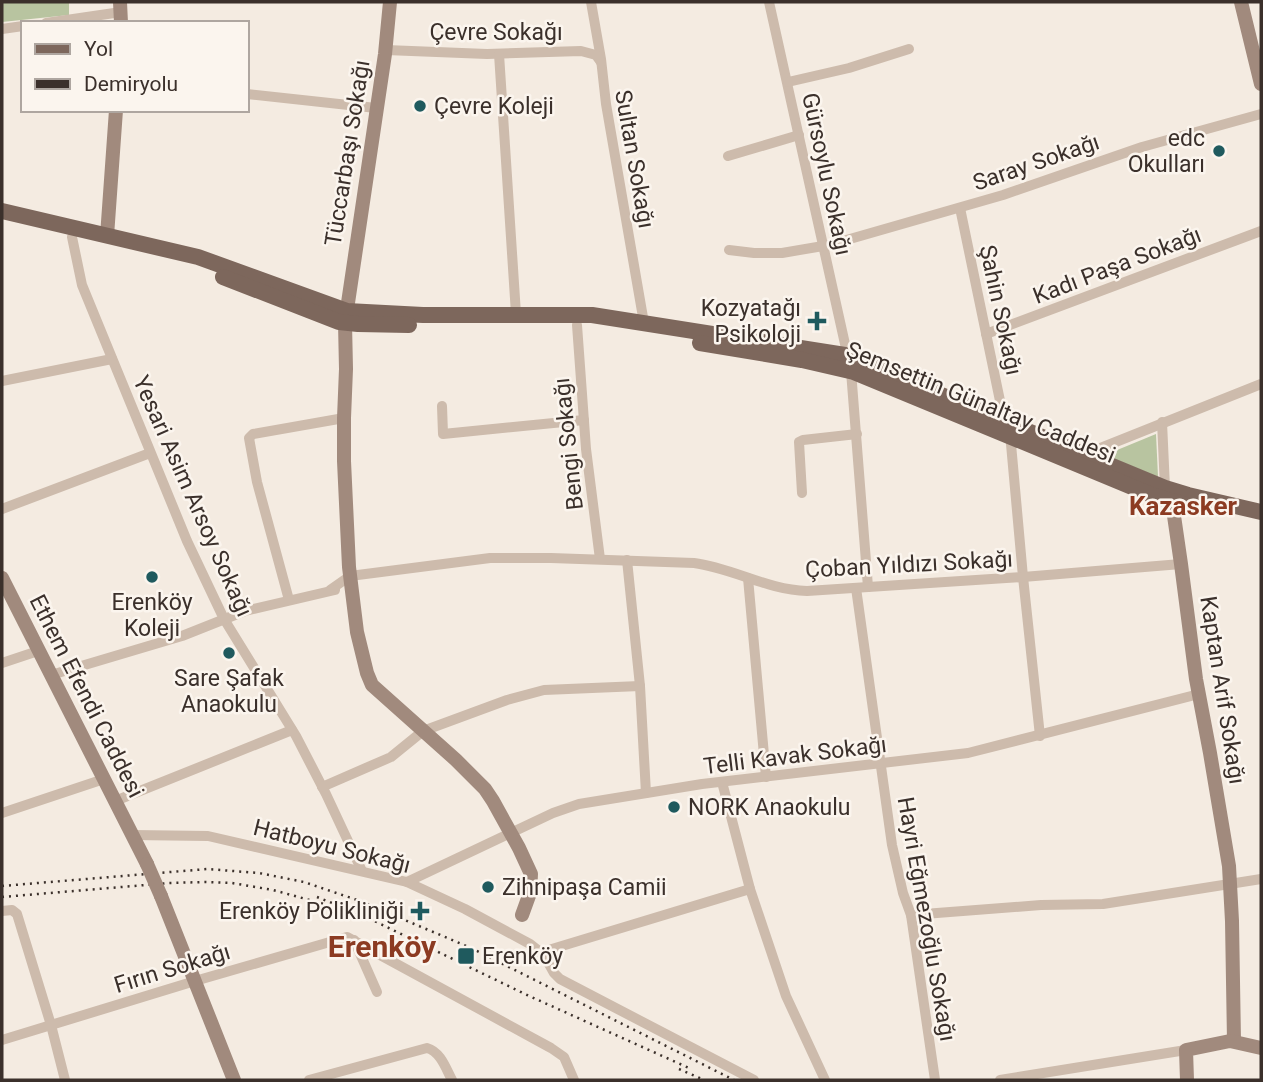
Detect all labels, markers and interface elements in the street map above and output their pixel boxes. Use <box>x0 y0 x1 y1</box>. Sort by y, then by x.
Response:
street label: Çevre Sokağı <box>429 19 563 46</box>
legend <box>21 21 248 112</box>
text: Yol <box>84 37 113 61</box>
street label: Tüccarbaşı Sokağı <box>319 58 376 248</box>
text: Demiryolu <box>84 72 178 96</box>
street label: Sultan Sokağı <box>609 88 660 230</box>
street label: Gürsoylu Sokağı <box>796 90 857 258</box>
place label: Çevre Koleji <box>434 93 554 120</box>
marker: Çevre Koleji <box>412 98 428 114</box>
place label: edc Okulları <box>1128 125 1205 178</box>
street label: Saray Sokağı <box>969 128 1103 197</box>
marker: edc Okulları <box>1211 143 1227 159</box>
street label: Kadı Paşa Sokağı <box>1029 221 1205 310</box>
street label: Şahin Sokağı <box>974 243 1027 378</box>
place label: Kozyatağı Psikoloji <box>701 295 801 348</box>
marker: Kozyatağı Psikoloji <box>807 311 827 331</box>
street label: Şemsettin Günaltay Caddesi <box>842 336 1119 469</box>
street label: Yesari Asim Arsoy Sokağı <box>127 372 258 621</box>
street label: Bengi Sokağı <box>548 376 589 511</box>
district label: Kazasker <box>1129 491 1238 521</box>
street label: Çoban Yıldızı Sokağı <box>804 546 1014 583</box>
marker: Erenköy Koleji <box>144 569 160 585</box>
place label: Erenköy Koleji <box>111 589 193 642</box>
street label: Ethem Efendi Caddesi <box>24 590 149 802</box>
street label: Kaptan Arif Sokağı <box>1194 594 1251 786</box>
marker: Sare Şafak Anaokulu <box>221 645 237 661</box>
place label: Sare Şafak Anaokulu <box>174 665 284 718</box>
street label: Telli Kavak Sokağı <box>702 731 888 780</box>
place label: NORK Anaokulu <box>688 794 850 821</box>
street label: Hayri Eğmezoğlu Sokağı <box>892 795 961 1043</box>
marker: NORK Anaokulu <box>666 799 682 815</box>
street label: Hatboyu Sokağı <box>250 814 413 879</box>
place label: Zihnipaşa Camii <box>502 874 667 901</box>
marker: Zihnipaşa Camii <box>480 879 496 895</box>
place label: Erenköy Polikliniği <box>219 898 404 925</box>
marker: Erenköy Polikliniği <box>410 901 430 921</box>
district label: Erenköy <box>328 929 437 964</box>
street label: Fırın Sokağı <box>111 938 233 999</box>
place label: Erenköy <box>482 943 563 970</box>
marker: Erenköy <box>456 946 476 966</box>

